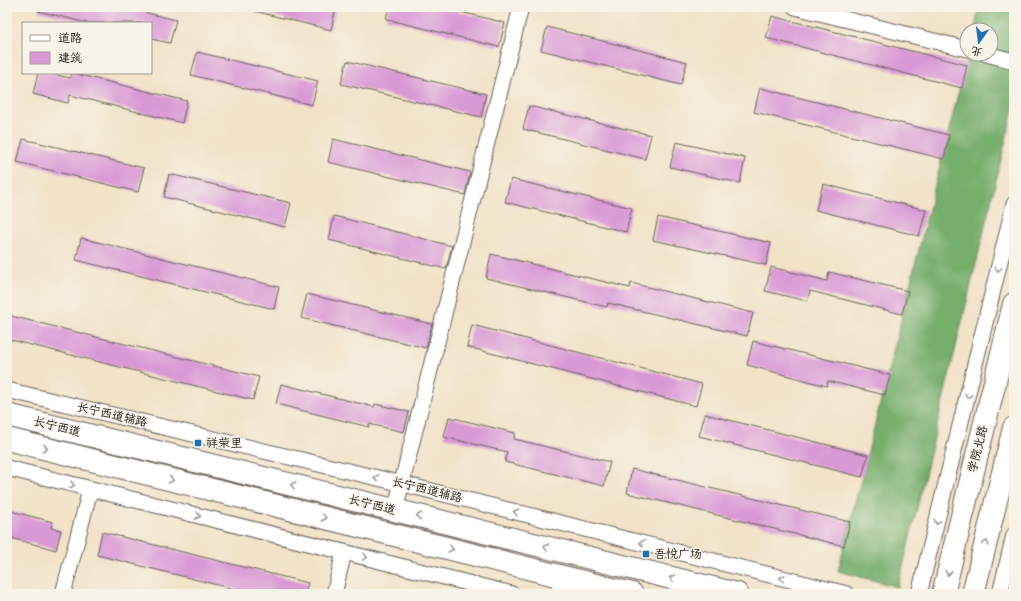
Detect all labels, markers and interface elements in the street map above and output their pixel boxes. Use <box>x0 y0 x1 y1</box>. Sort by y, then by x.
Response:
legend <box>22 22 152 74</box>
north arrow <box>959 22 999 62</box>
text: 道路 <box>58 31 82 46</box>
text: 北 <box>970 44 984 59</box>
text: 建筑 <box>58 51 82 66</box>
one-way arrow <box>995 266 1003 272</box>
one-way arrow <box>964 392 973 399</box>
street label: 长宁西道辅路 <box>75 400 149 430</box>
street label: 长宁西道 <box>32 414 82 440</box>
street label: 学院北路 <box>965 424 991 474</box>
place label: 祥荣里 <box>206 436 242 451</box>
marker: 祥荣里 <box>193 438 203 448</box>
one-way arrow <box>42 444 48 452</box>
one-way arrow <box>373 474 379 482</box>
street label: 长宁西道辅路 <box>390 474 464 506</box>
one-way arrow <box>168 475 174 483</box>
one-way arrow <box>68 480 75 489</box>
one-way arrow <box>290 482 296 490</box>
street label: 长宁西道 <box>347 492 397 518</box>
one-way arrow <box>513 508 520 517</box>
one-way arrow <box>194 511 201 520</box>
one-way arrow <box>321 513 328 521</box>
one-way arrow <box>416 513 423 521</box>
one-way arrow <box>934 519 942 525</box>
one-way arrow <box>981 539 990 546</box>
one-way arrow <box>639 540 645 548</box>
one-way arrow <box>447 544 454 553</box>
one-way arrow <box>543 544 549 552</box>
place label: 吾悦广场 <box>654 547 702 562</box>
marker: 吾悦广场 <box>641 549 651 559</box>
one-way arrow <box>361 552 368 561</box>
one-way arrow <box>944 569 953 576</box>
one-way arrow <box>669 574 676 583</box>
one-way arrow <box>778 574 785 583</box>

